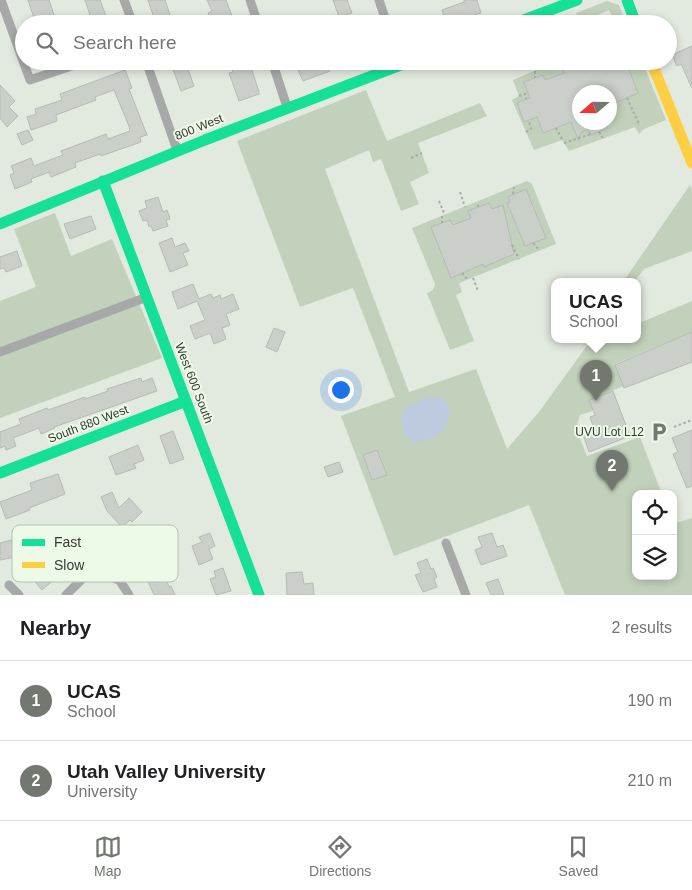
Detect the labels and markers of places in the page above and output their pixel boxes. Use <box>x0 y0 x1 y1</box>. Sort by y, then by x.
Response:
pin: 1 <box>580 360 612 401</box>
parking icon: UVU Lot L12 <box>648 421 670 443</box>
place label: UVU Lot L12 <box>575 425 644 439</box>
pin: 2 <box>596 450 628 491</box>

